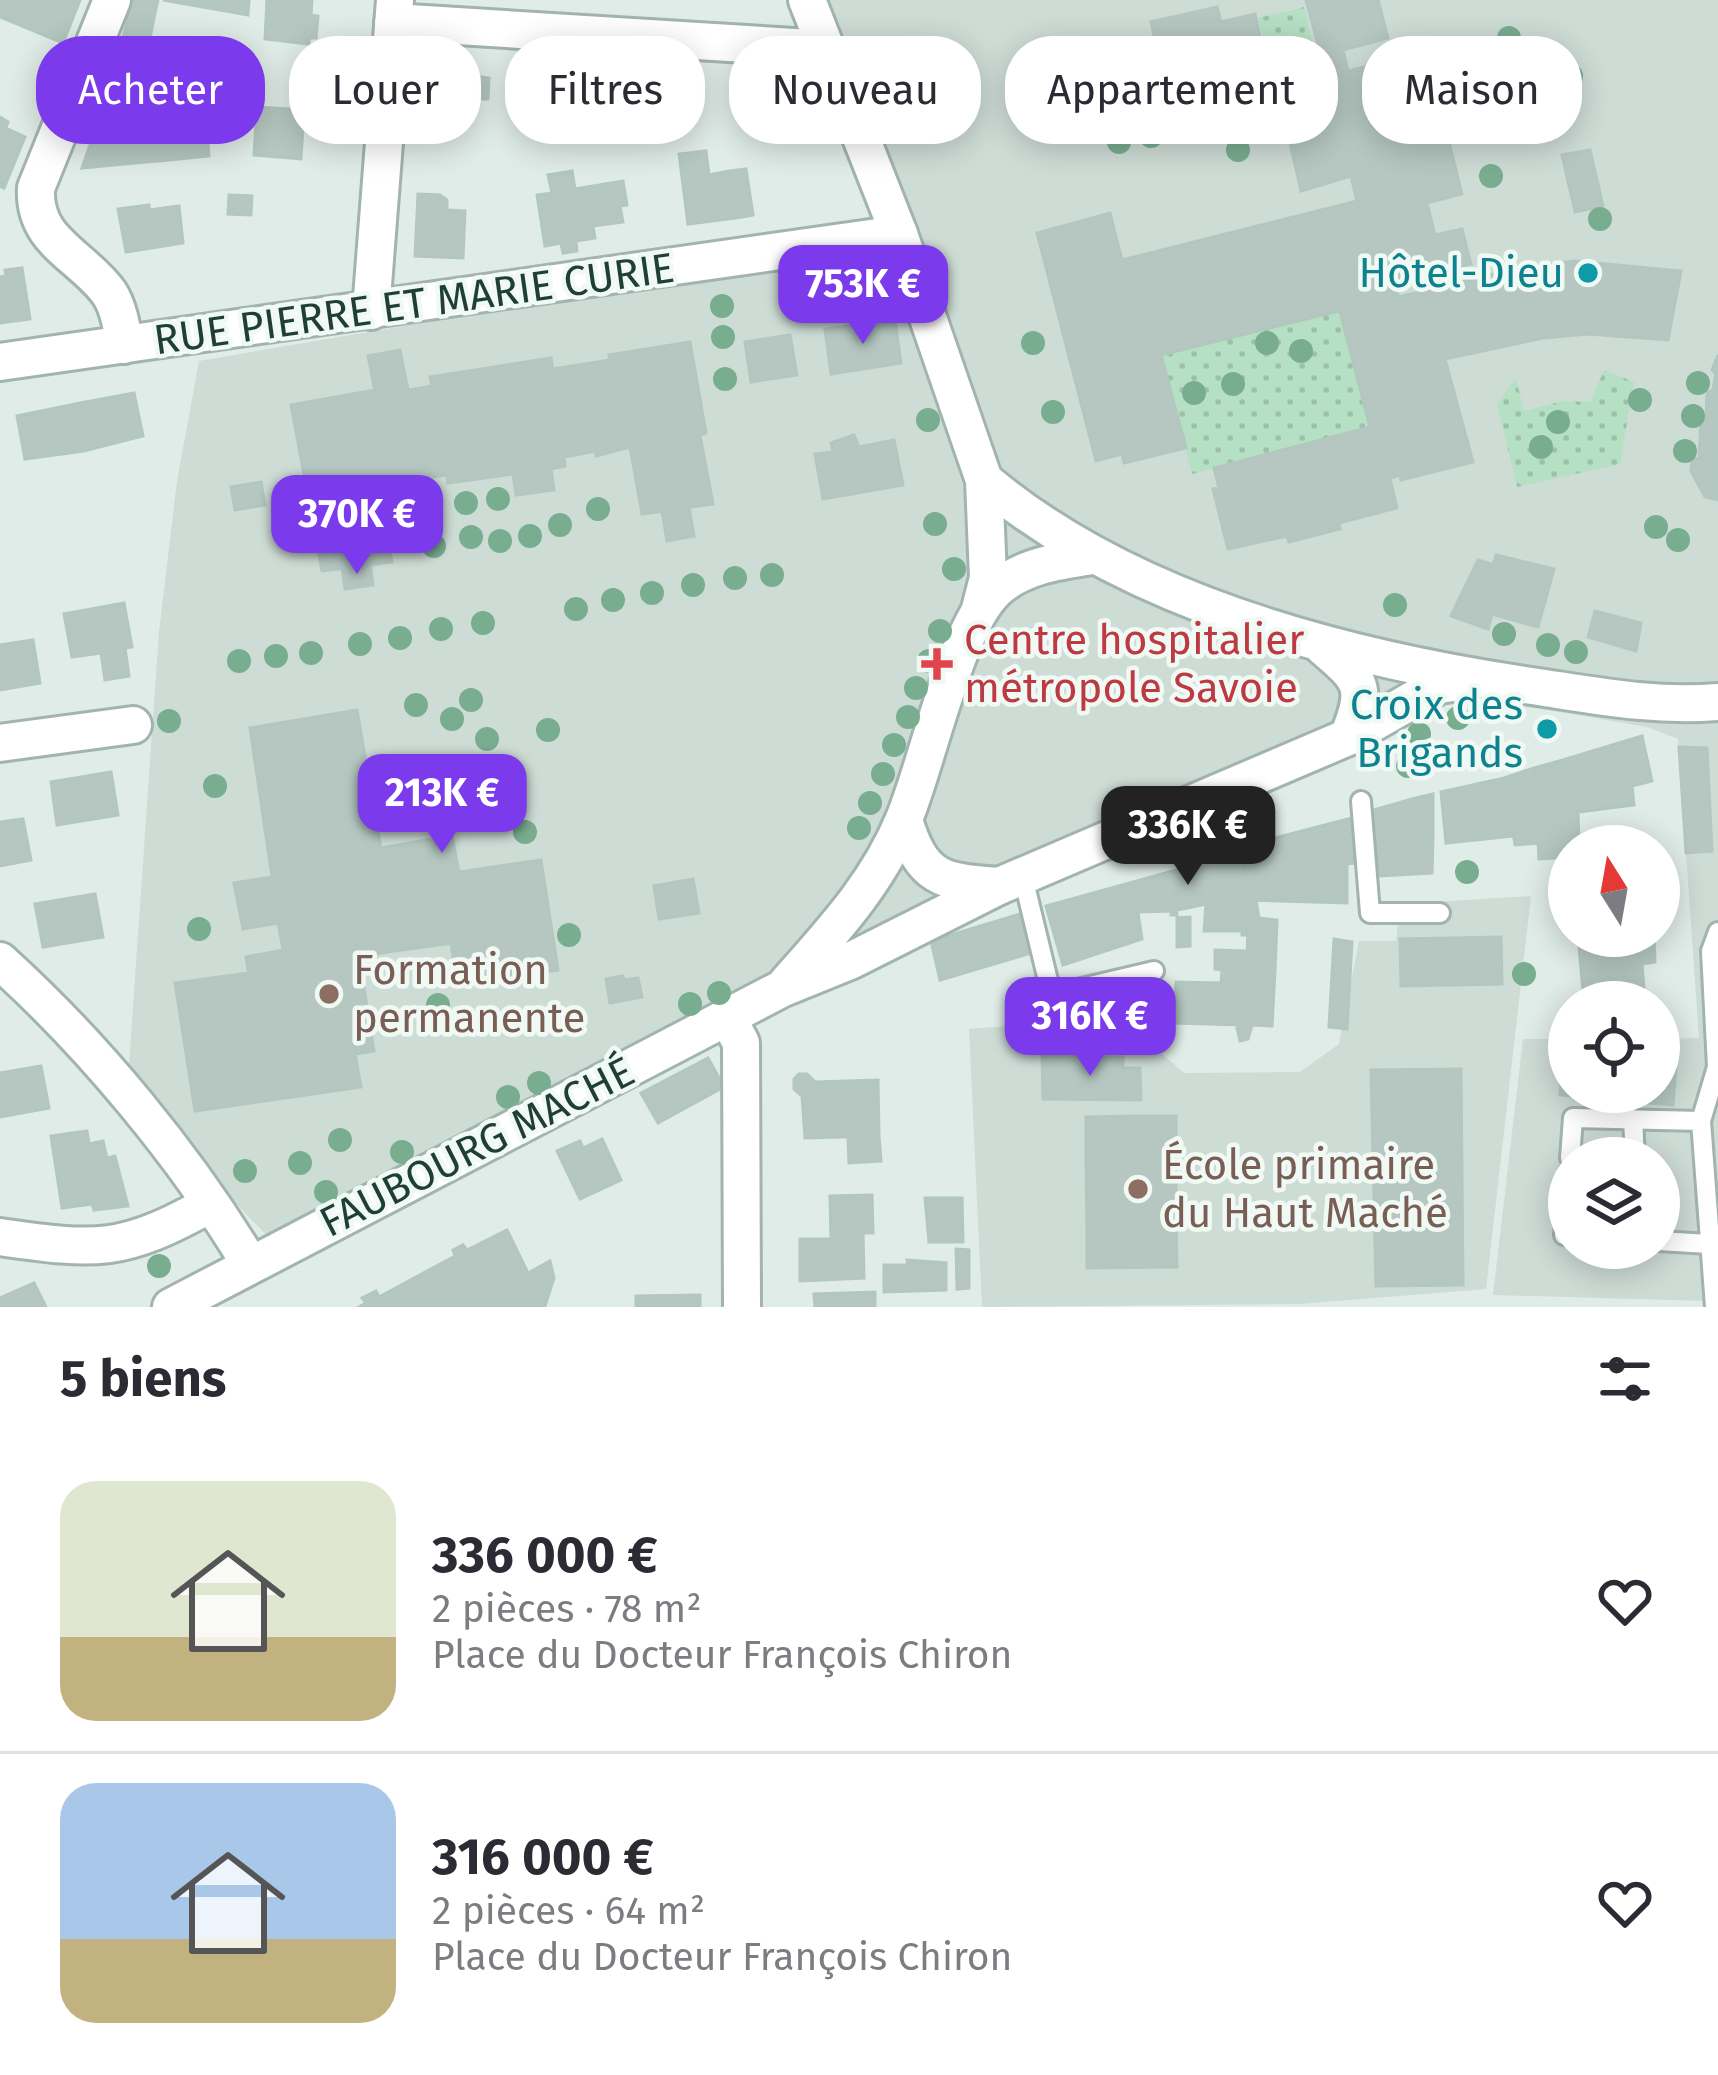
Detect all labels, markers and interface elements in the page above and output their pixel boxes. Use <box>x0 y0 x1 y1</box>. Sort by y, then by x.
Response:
chip: Acheter <box>36 36 265 144</box>
chip: Louer <box>289 36 481 144</box>
chip: Filtres <box>505 36 705 144</box>
chip: Nouveau <box>729 36 981 144</box>
chip: Appartement <box>1005 36 1338 144</box>
chip: Maison <box>1362 36 1582 144</box>
street label: RUE PIERRE ET MARIE CURIE <box>151 243 677 365</box>
pin: 753K € <box>765 245 961 347</box>
place label: Hôtel-Dieu <box>1358 248 1564 298</box>
marker: Hôtel-Dieu <box>1575 260 1601 286</box>
text: 753K € <box>805 261 921 307</box>
pin: 370K € <box>259 475 455 577</box>
text: 370K € <box>298 491 416 537</box>
place label: Centre hospitalier métropole Savoie <box>964 615 1304 713</box>
marker: Centre hospitalier métropole Savoie <box>921 648 953 680</box>
place label: Croix des Brigands <box>1350 680 1523 778</box>
marker: Croix des Brigands <box>1534 716 1560 742</box>
pin: 213K € <box>344 754 540 856</box>
text: 213K € <box>385 770 499 816</box>
pin: 336K € <box>1090 786 1286 888</box>
text: 336K € <box>1128 802 1248 848</box>
north arrow <box>1548 825 1680 957</box>
map controls <box>1548 825 1680 1269</box>
place label: Formation permanente <box>353 945 585 1043</box>
pin: 316K € <box>992 977 1188 1079</box>
marker: Formation permanente <box>316 981 342 1007</box>
button: locate <box>1548 981 1680 1113</box>
text: 316K € <box>1032 993 1148 1039</box>
street label: FAUBOURG MACHÉ <box>312 1046 642 1248</box>
button: layers <box>1548 1137 1680 1269</box>
place label: École primaire du Haut Maché <box>1162 1140 1448 1238</box>
marker: École primaire du Haut Maché <box>1125 1176 1151 1202</box>
icon: filters <box>1592 1346 1658 1412</box>
text: 5 biens <box>60 1348 226 1410</box>
text: 336 000 € <box>432 1524 658 1586</box>
icon: home <box>156 1529 300 1673</box>
icon: heart <box>1592 1568 1658 1634</box>
text: 2 pièces · 78 m² <box>432 1586 702 1632</box>
text: Place du Docteur François Chiron <box>432 1632 1012 1678</box>
text: 316 000 € <box>432 1826 654 1888</box>
icon: home <box>156 1831 300 1975</box>
icon: heart <box>1592 1870 1658 1936</box>
text: 2 pièces · 64 m² <box>432 1888 705 1934</box>
text: Place du Docteur François Chiron <box>432 1934 1012 1980</box>

